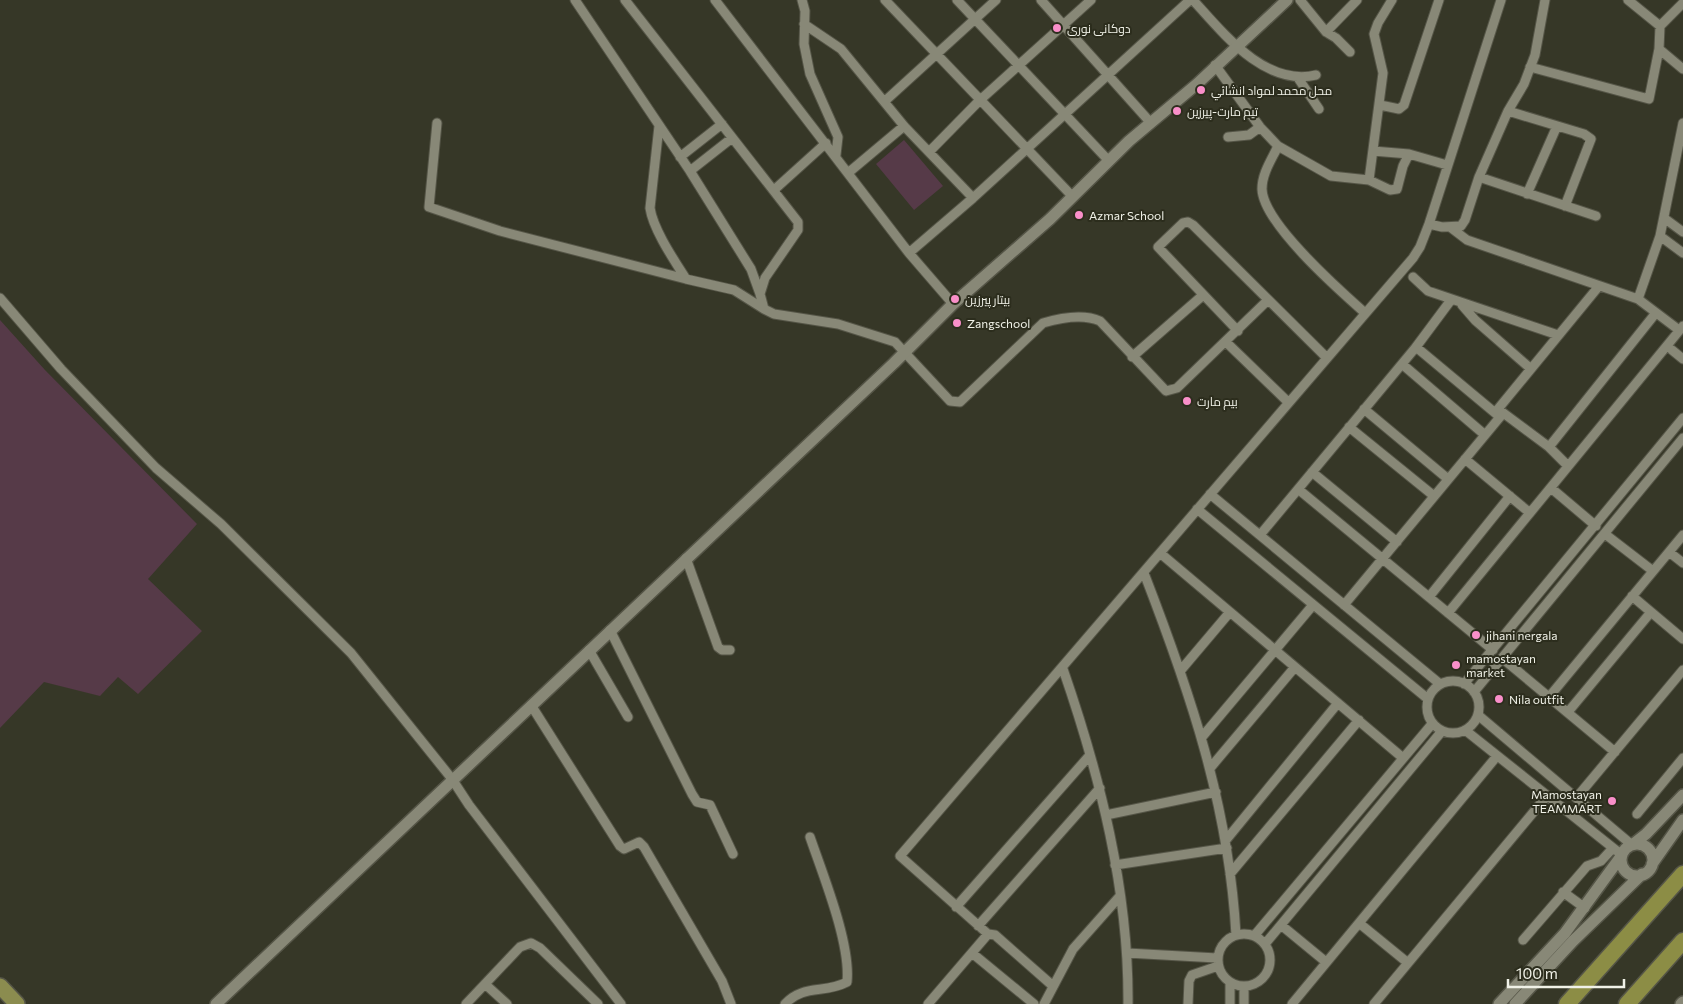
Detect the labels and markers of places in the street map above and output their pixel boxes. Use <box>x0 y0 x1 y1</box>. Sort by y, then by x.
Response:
place label: دوکانی نوری <box>1067 21 1131 36</box>
marker: دوکانی نوری <box>1051 22 1063 34</box>
place label: محل محمد لمواد انشائي <box>1211 83 1332 101</box>
marker: محل محمد لمواد انشائي <box>1195 84 1207 96</box>
place label: تیم مارت-پیرزین <box>1187 104 1259 121</box>
marker: تیم مارت-پیرزین <box>1171 105 1183 117</box>
place label: Azmar School <box>1089 208 1164 222</box>
marker: Azmar School <box>1073 209 1085 221</box>
place label: بيتار پيرزين <box>965 292 1010 309</box>
marker: بيتار پيرزين <box>949 293 961 305</box>
place label: Zangschool <box>967 316 1030 330</box>
marker: Zangschool <box>951 317 963 329</box>
place label: بیم مارت <box>1197 394 1238 410</box>
marker: بیم مارت <box>1181 395 1193 407</box>
place label: jihani nergala <box>1486 628 1558 642</box>
marker: jihani nergala <box>1470 629 1482 641</box>
place label: mamostayan market <box>1466 651 1536 679</box>
marker: mamostayan market <box>1450 659 1462 671</box>
place label: Nila outfit <box>1509 692 1564 706</box>
marker: Nila outfit <box>1493 693 1505 705</box>
place label: Mamostayan TEAMMART <box>1531 787 1602 815</box>
marker: Mamostayan TEAMMART <box>1606 795 1618 807</box>

